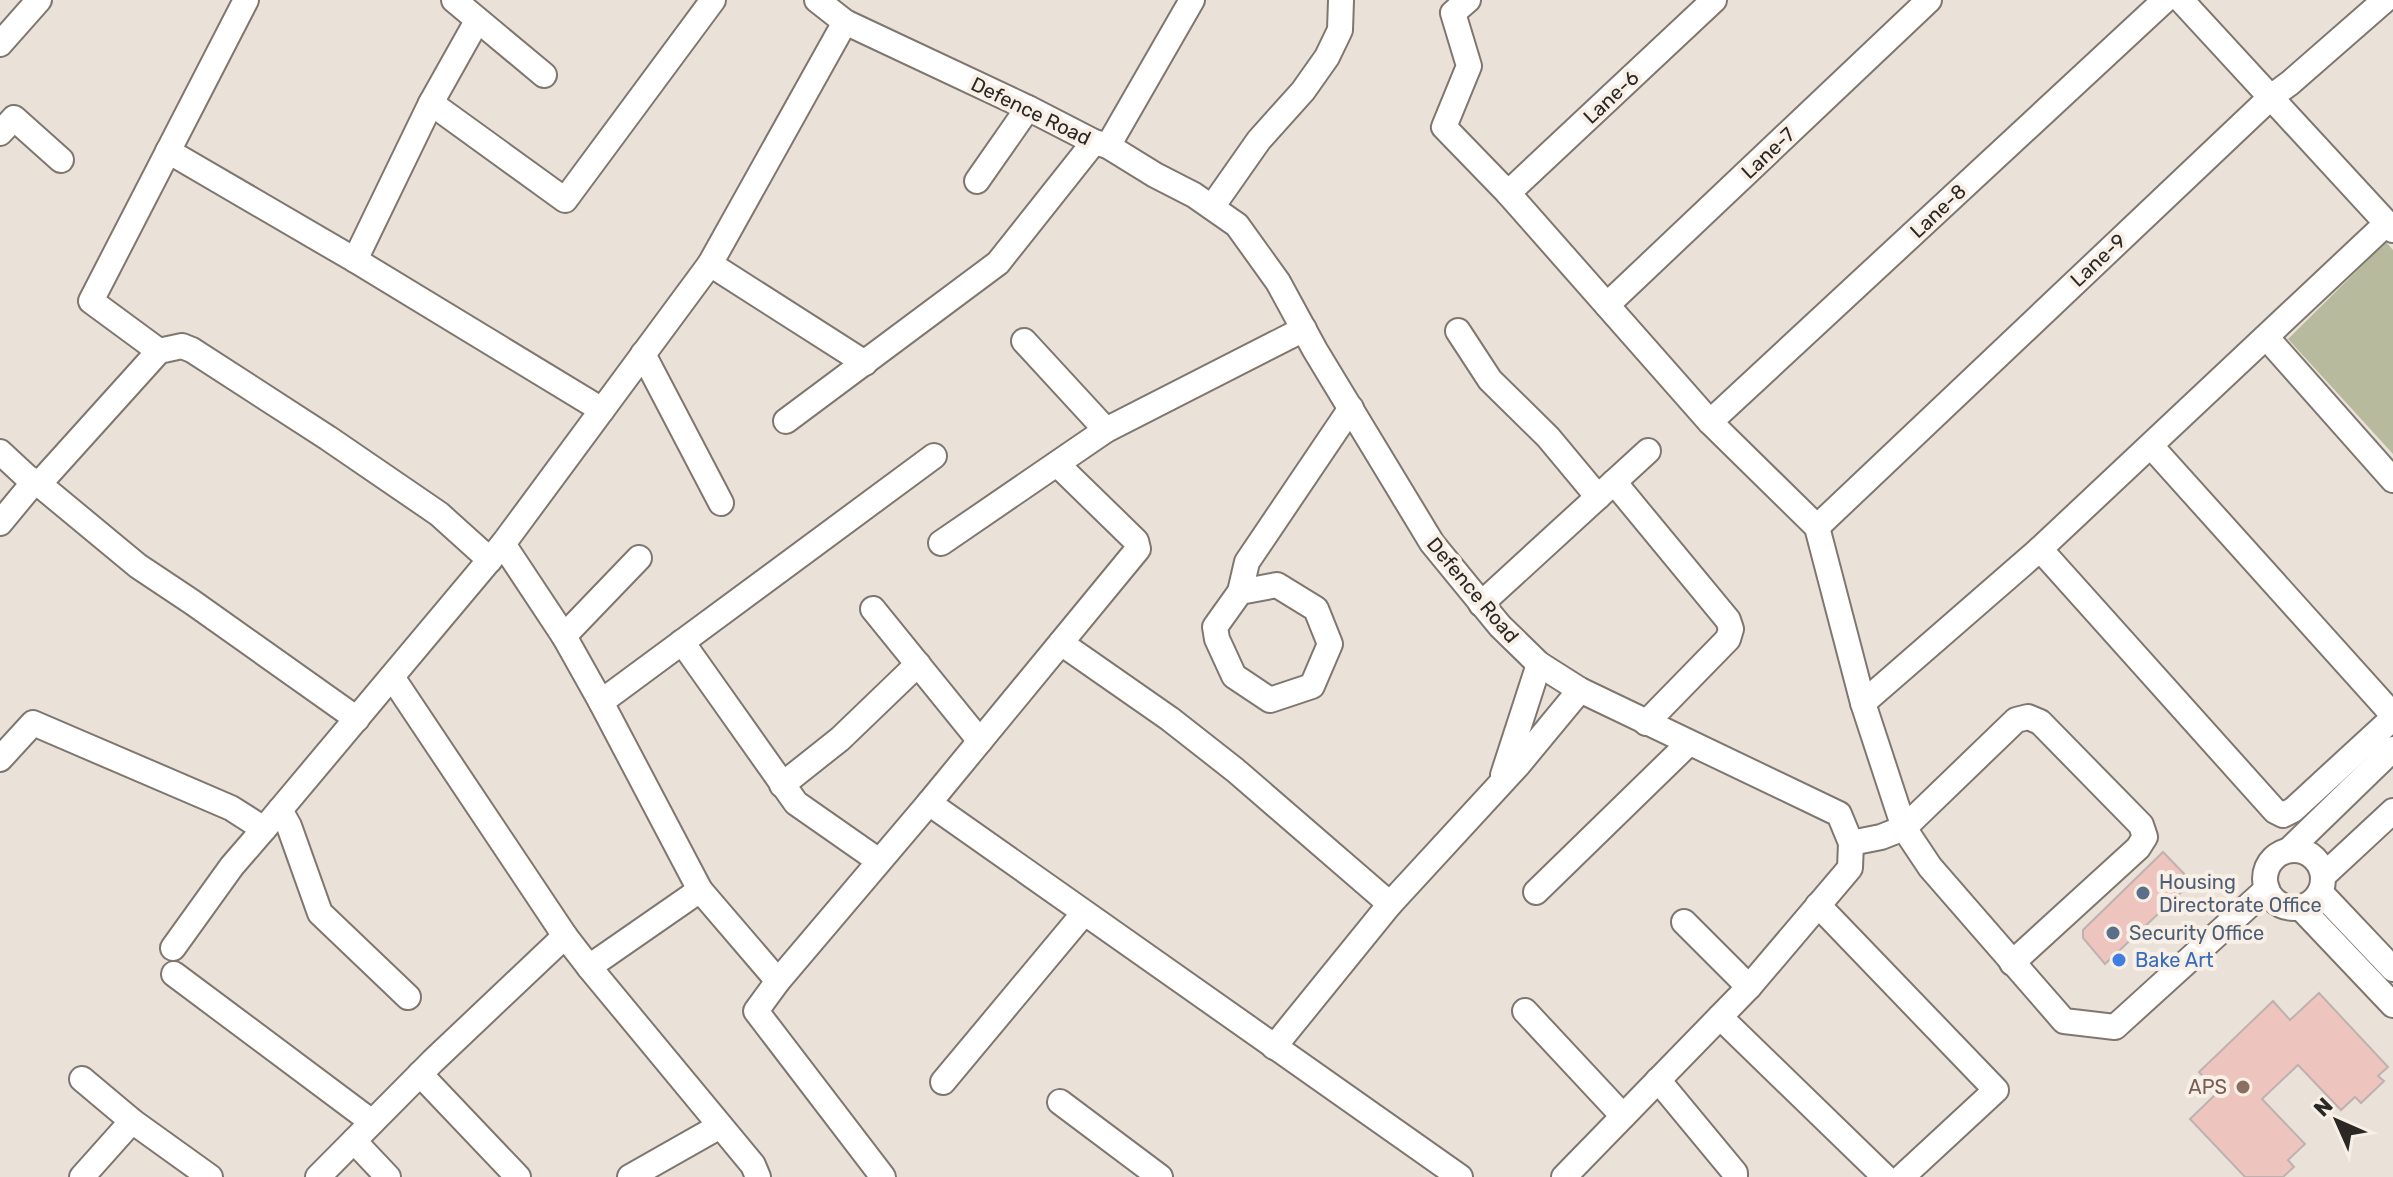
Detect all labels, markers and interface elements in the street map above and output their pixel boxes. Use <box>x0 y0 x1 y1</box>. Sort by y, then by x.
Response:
street label: Lane-6 <box>1578 65 1644 129</box>
street label: Defence Road <box>967 72 1095 150</box>
street label: Lane-7 <box>1736 122 1800 184</box>
street label: Lane-8 <box>1905 179 1971 243</box>
street label: Lane-9 <box>2065 228 2131 292</box>
street label: Defence Road <box>1422 532 1524 648</box>
place label: Housing Directorate Office <box>2159 870 2322 917</box>
marker: Housing Directorate Office <box>2134 884 2152 902</box>
place label: Security Office <box>2129 921 2264 945</box>
marker: Security Office <box>2104 924 2122 942</box>
place label: Bake Art <box>2135 948 2214 972</box>
marker: Bake Art <box>2110 951 2128 969</box>
place label: APS <box>2188 1075 2227 1099</box>
marker: APS <box>2234 1078 2252 1096</box>
north arrow <box>2297 1081 2377 1161</box>
text: N <box>2308 1092 2338 1122</box>

